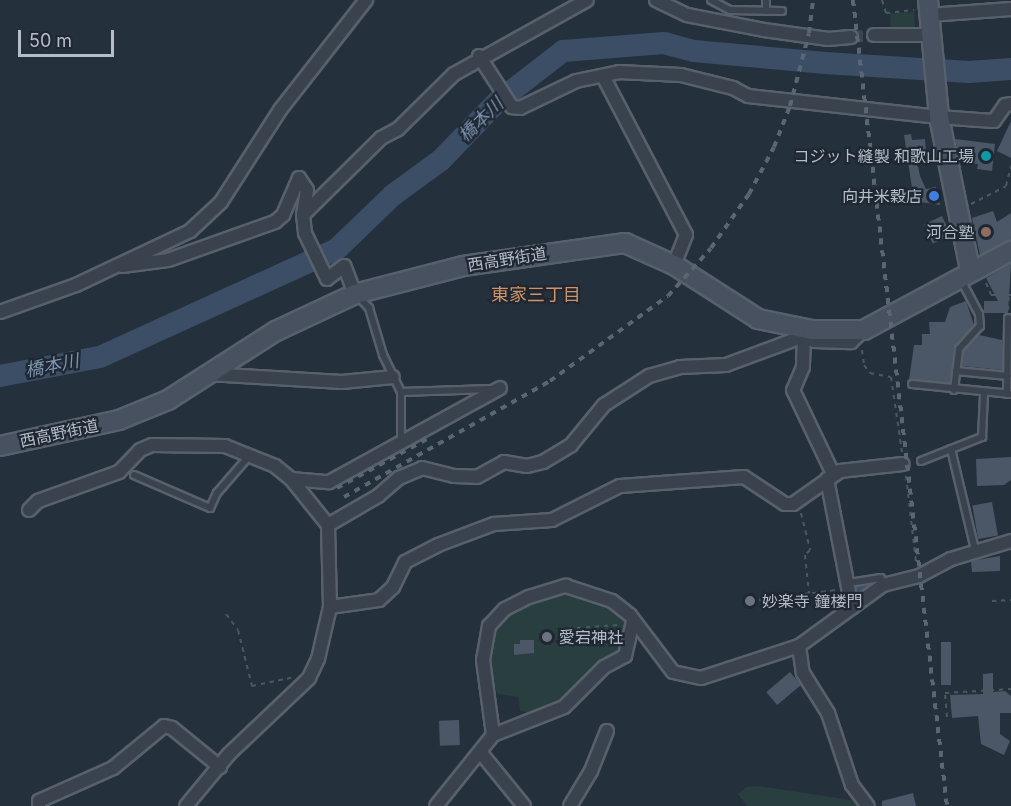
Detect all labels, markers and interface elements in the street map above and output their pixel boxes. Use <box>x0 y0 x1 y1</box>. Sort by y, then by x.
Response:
scale bar <box>21 18 117 56</box>
text: 50 m <box>29 30 72 51</box>
water label: 橋本川 <box>454 93 508 147</box>
place label: コジット縫製 和歌山工場 <box>794 146 974 166</box>
marker: コジット縫製 和歌山工場 <box>979 149 993 163</box>
place label: 向井米穀店 <box>842 186 922 206</box>
marker: 向井米穀店 <box>927 189 941 203</box>
place label: 河合塾 <box>926 222 974 242</box>
marker: 河合塾 <box>979 225 993 239</box>
street label: 西高野街道 <box>466 243 548 275</box>
district label: 東家三丁目 <box>491 284 581 306</box>
water label: 橋本川 <box>23 350 81 382</box>
street label: 西高野街道 <box>18 415 100 451</box>
place label: 妙楽寺 鐘楼門 <box>762 591 862 611</box>
marker: 妙楽寺 鐘楼門 <box>743 594 757 608</box>
place label: 愛宕神社 <box>559 627 623 647</box>
marker: 愛宕神社 <box>540 630 554 644</box>

